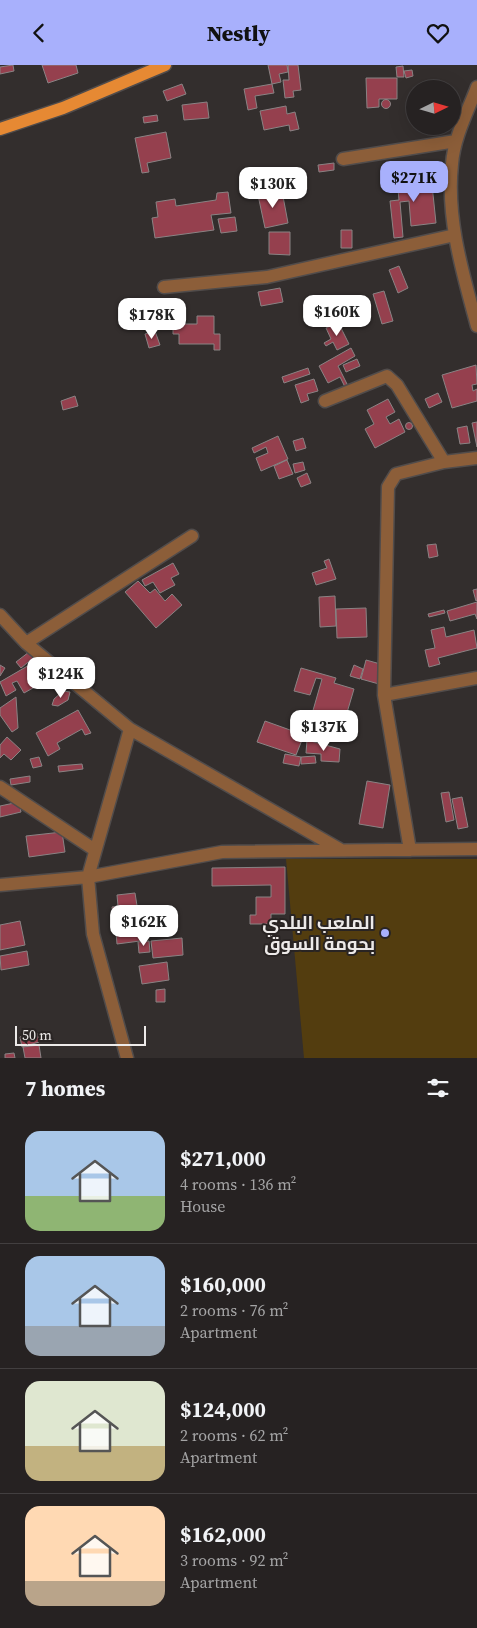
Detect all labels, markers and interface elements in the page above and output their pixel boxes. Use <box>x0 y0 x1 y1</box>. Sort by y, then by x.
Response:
text: Nestly <box>207 18 270 48</box>
icon: back <box>25 19 53 47</box>
icon: heart <box>424 19 452 47</box>
north arrow <box>406 80 461 135</box>
map controls <box>406 80 461 135</box>
pin: $271K <box>379 161 449 203</box>
text: $271K <box>391 166 437 188</box>
pin: $130K <box>238 167 308 209</box>
text: $130K <box>250 172 296 194</box>
pin: $160K <box>302 295 372 337</box>
pin: $178K <box>117 297 187 340</box>
text: $160K <box>314 300 360 322</box>
text: $178K <box>129 303 175 325</box>
pin: $124K <box>26 657 96 699</box>
text: $124K <box>38 662 84 684</box>
pin: $137K <box>289 709 359 752</box>
text: $137K <box>301 715 347 737</box>
pin: $162K <box>109 905 179 947</box>
text: $162K <box>121 910 167 932</box>
place label: الملعب البلدي بحومة السوق <box>262 910 375 956</box>
marker: الملعب البلدي بحومة السوق <box>379 927 391 939</box>
scale bar <box>15 1023 146 1046</box>
text: 50 m <box>22 1025 52 1045</box>
text: 7 homes <box>25 1074 105 1103</box>
icon: filters <box>424 1074 452 1102</box>
text: $271,000 <box>180 1144 266 1173</box>
icon: home <box>65 1151 125 1211</box>
text: 4 rooms · 136 m² <box>180 1173 296 1195</box>
text: House <box>180 1195 225 1217</box>
text: $160,000 <box>180 1270 266 1299</box>
icon: home <box>65 1276 125 1336</box>
text: 2 rooms · 76 m² <box>180 1299 288 1321</box>
text: Apartment <box>180 1321 257 1343</box>
text: $124,000 <box>180 1395 266 1424</box>
icon: home <box>65 1401 125 1461</box>
text: 2 rooms · 62 m² <box>180 1424 288 1446</box>
text: Apartment <box>180 1446 257 1468</box>
text: $162,000 <box>180 1520 266 1549</box>
icon: home <box>65 1526 125 1586</box>
text: 3 rooms · 92 m² <box>180 1549 288 1571</box>
text: Apartment <box>180 1571 257 1593</box>

